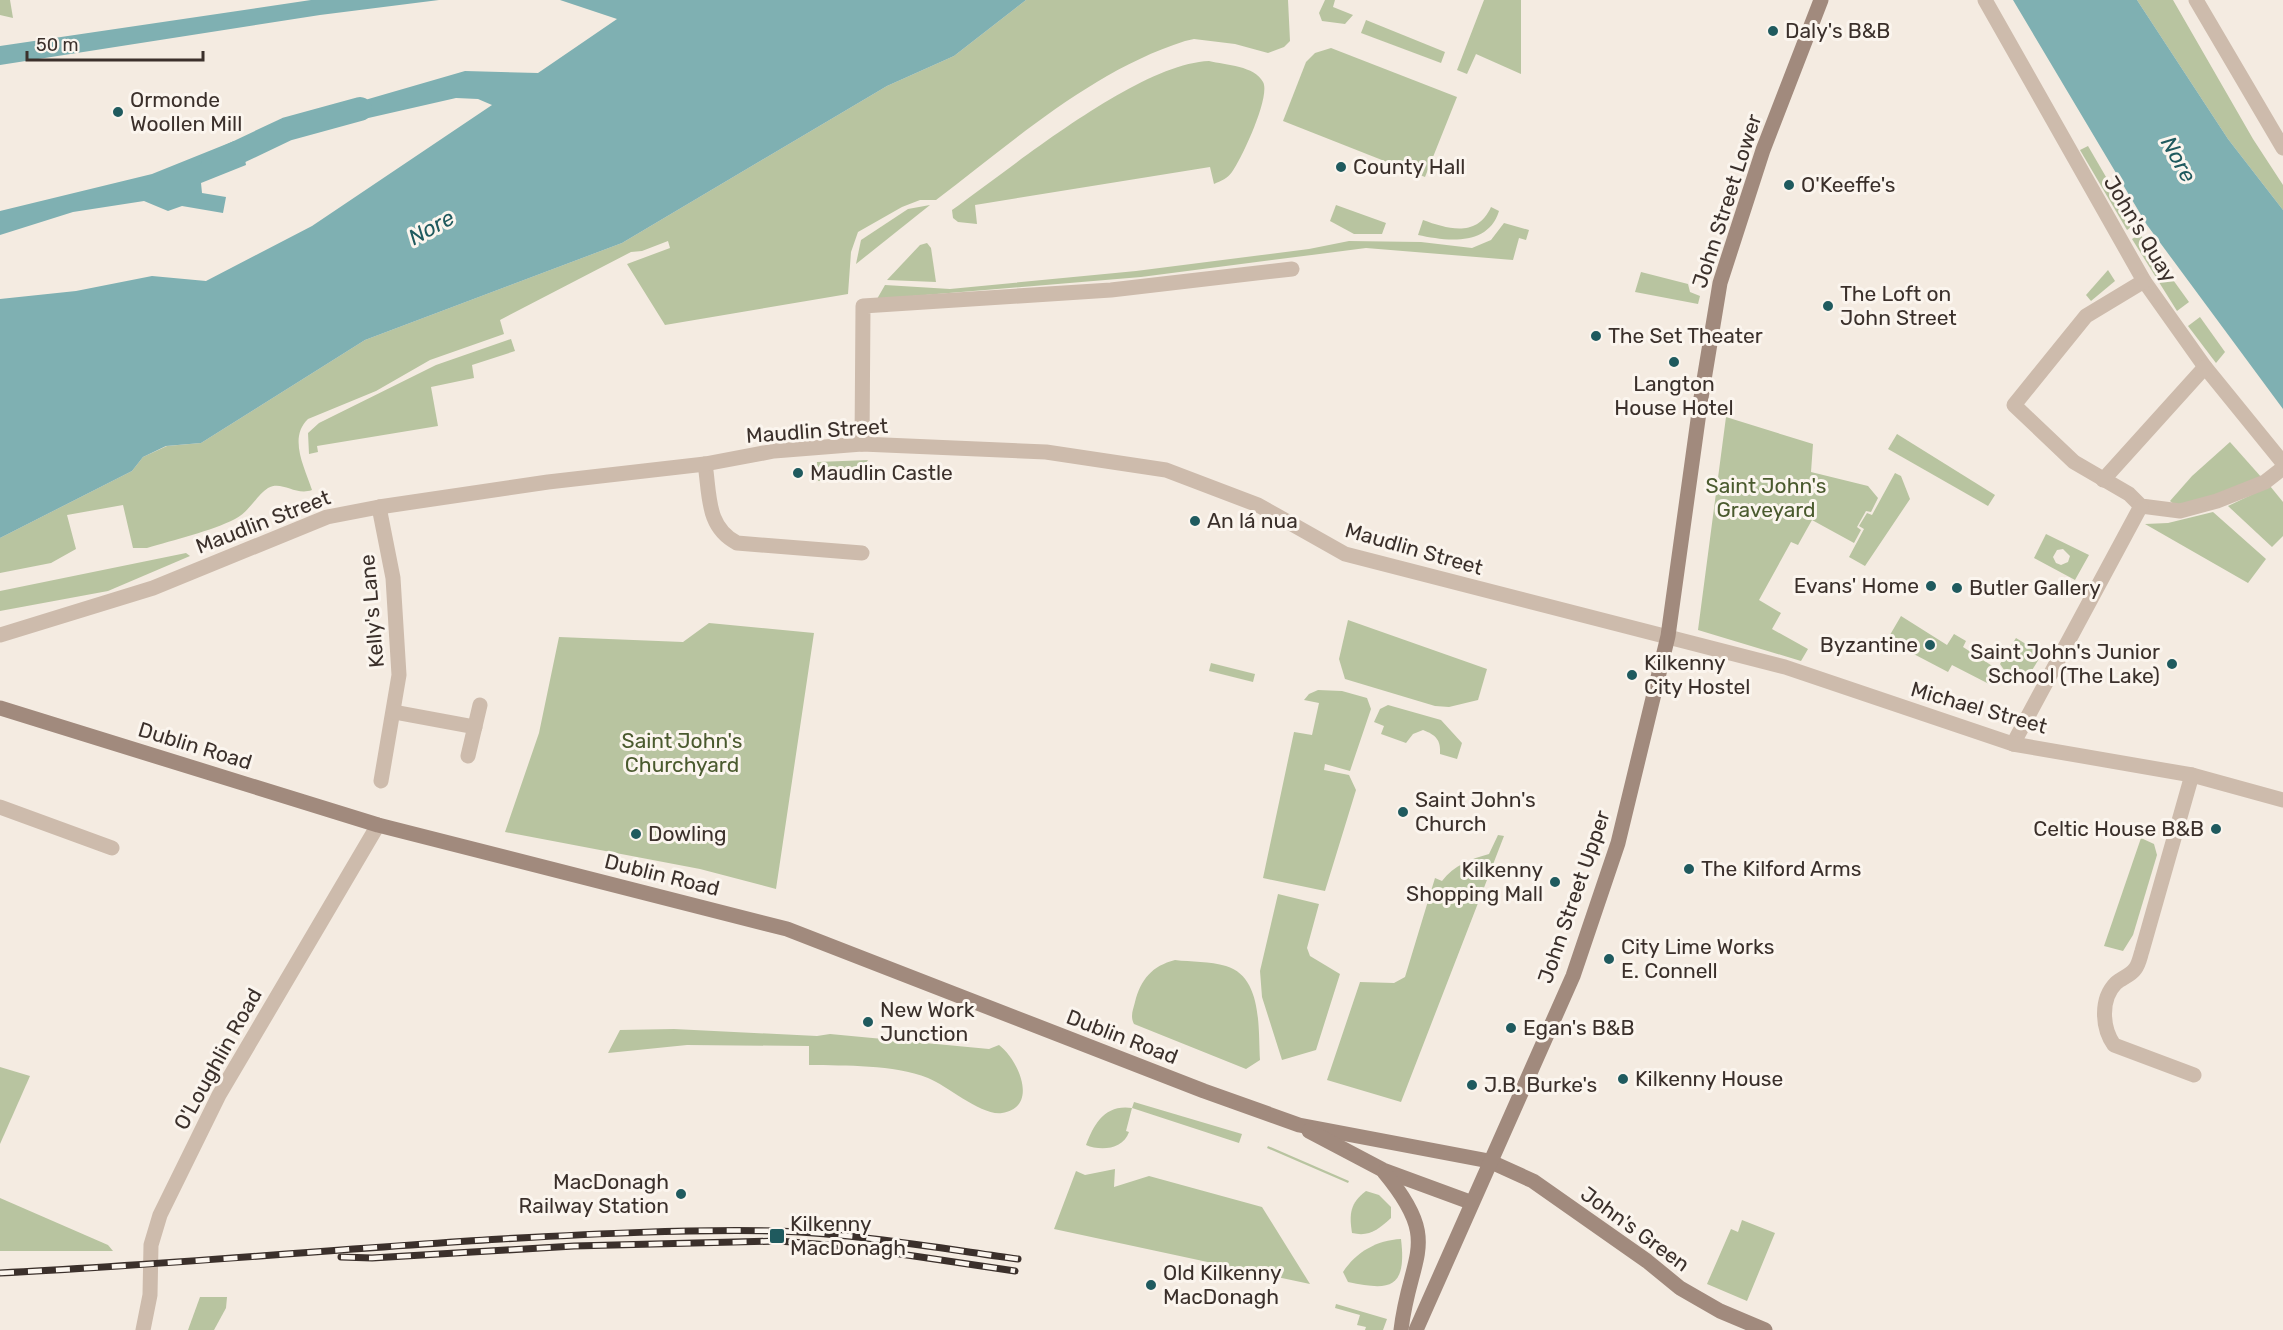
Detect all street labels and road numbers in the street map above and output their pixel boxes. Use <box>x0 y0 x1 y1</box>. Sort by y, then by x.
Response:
street label: John Street Lower <box>1687 111 1766 291</box>
street label: John's Quay <box>2099 171 2182 287</box>
street label: Maudlin Street <box>745 413 889 448</box>
street label: Maudlin Street <box>192 484 334 559</box>
street label: Maudlin Street <box>1342 517 1486 580</box>
street label: Kelly's Lane <box>354 553 389 669</box>
street label: Michael Street <box>1908 676 2050 739</box>
street label: Dublin Road <box>135 716 255 775</box>
street label: John Street Upper <box>1532 807 1615 987</box>
street label: Dublin Road <box>602 848 722 901</box>
street label: O'Loughlin Road <box>168 983 267 1134</box>
street label: Dublin Road <box>1063 1004 1181 1069</box>
street label: John's Green <box>1576 1181 1695 1276</box>

